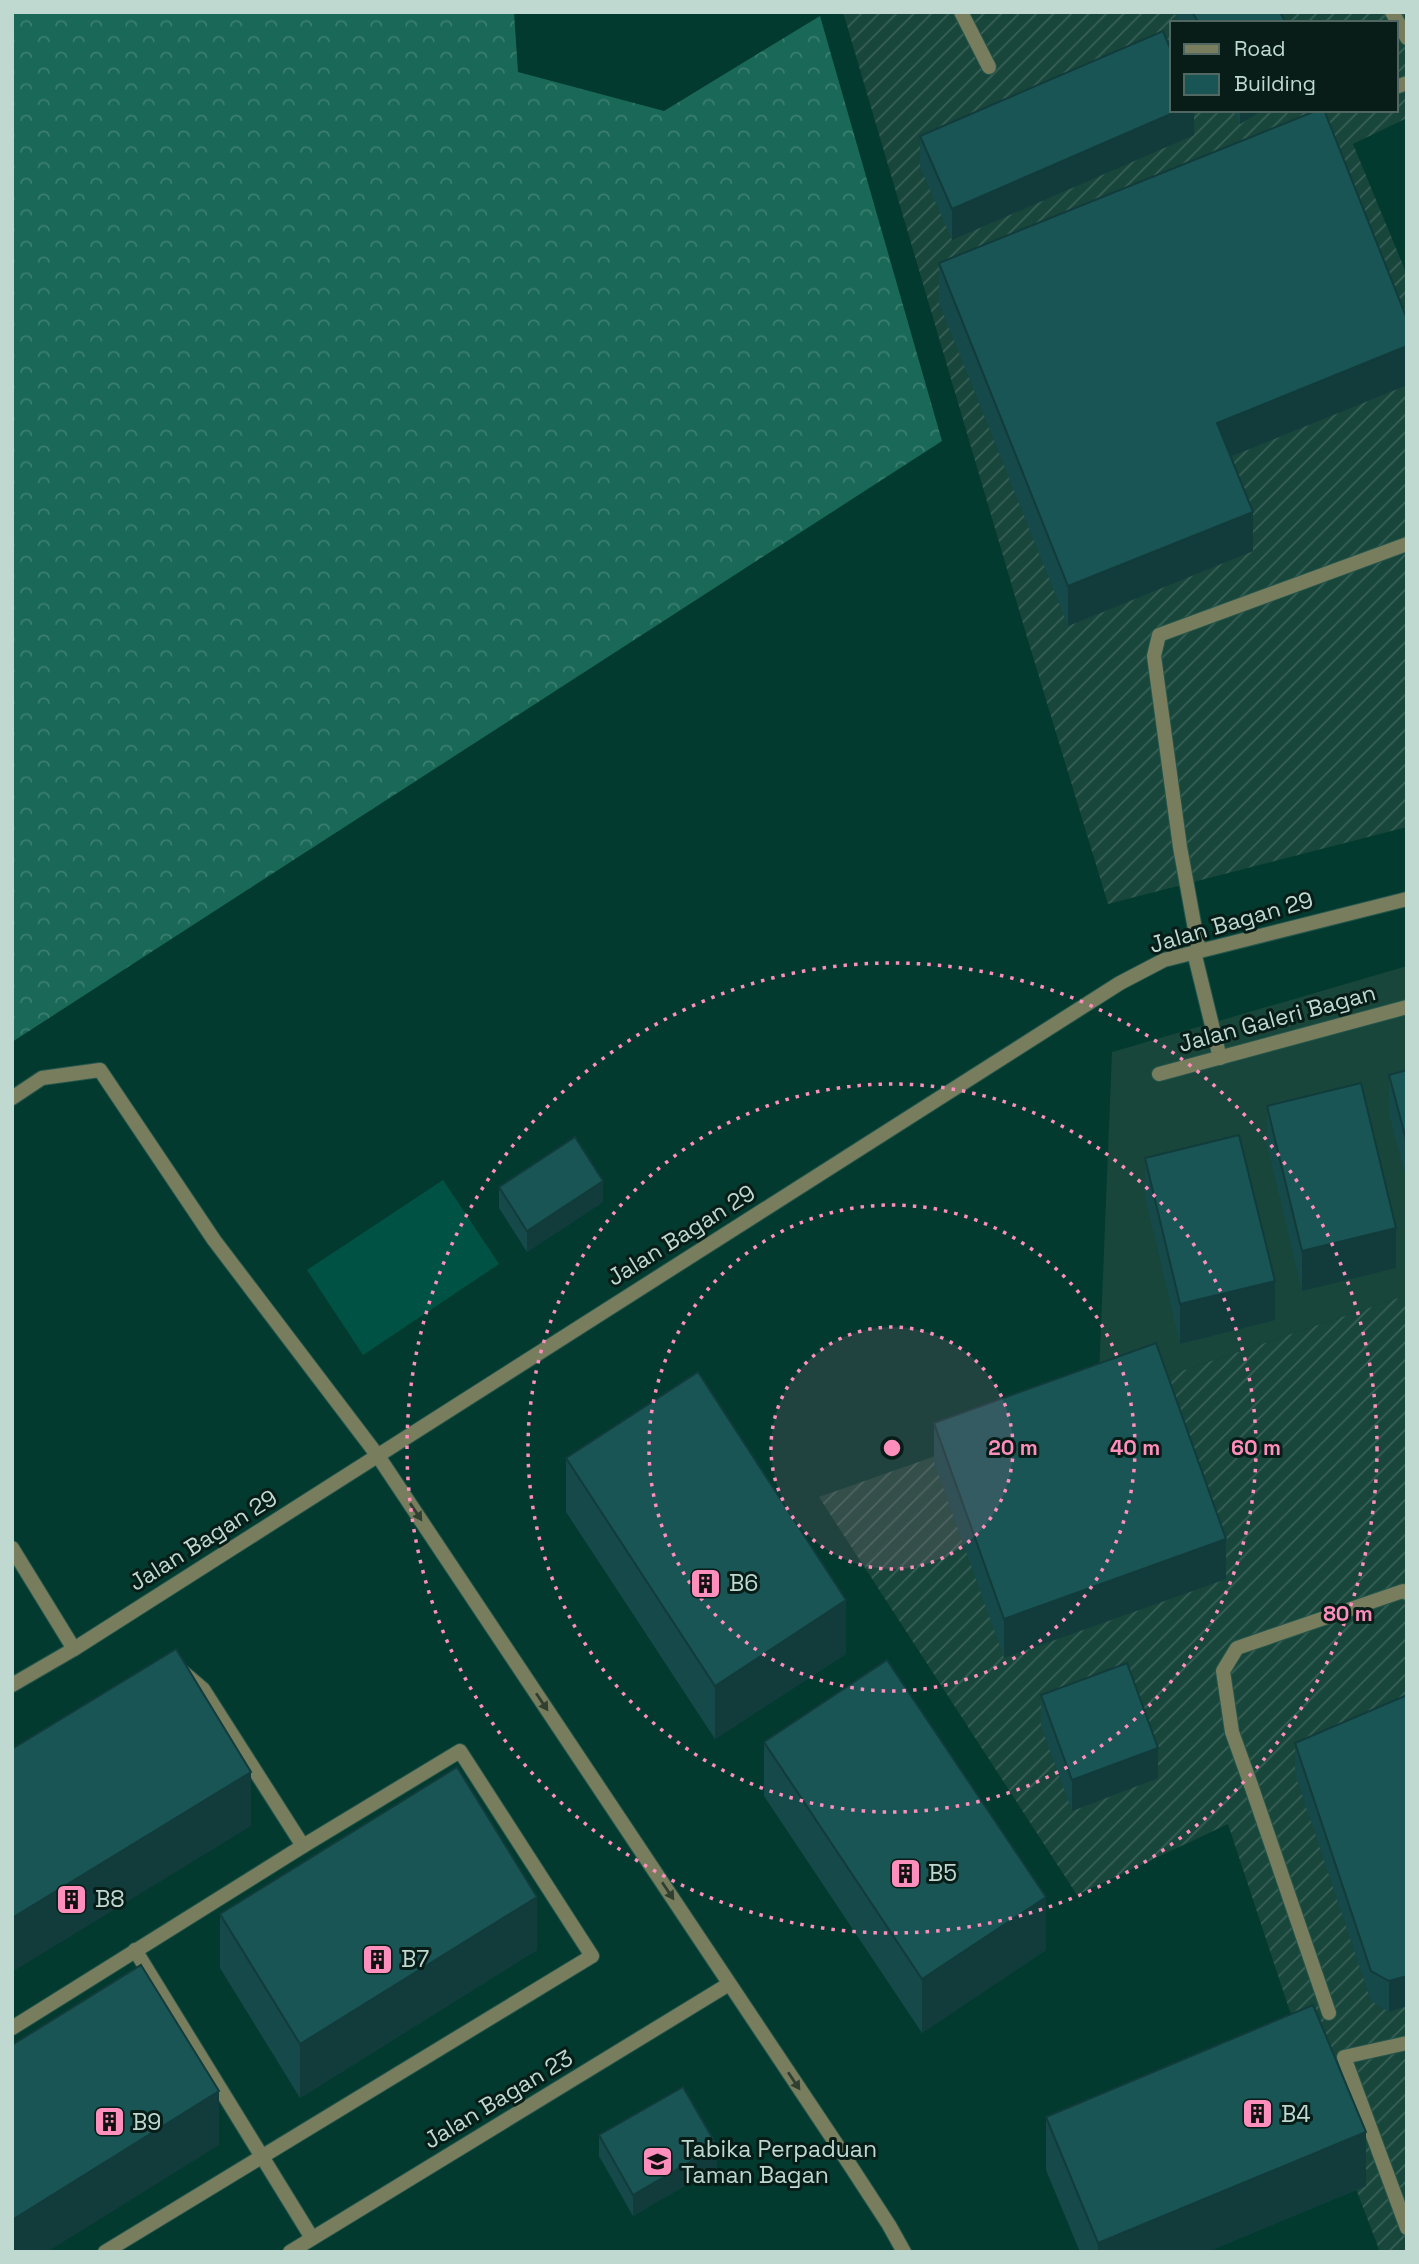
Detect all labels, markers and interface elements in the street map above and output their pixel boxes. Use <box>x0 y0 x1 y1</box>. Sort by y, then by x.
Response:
legend <box>1170 21 1398 112</box>
text: Road <box>1234 35 1286 62</box>
text: Building <box>1234 70 1316 97</box>
street label: Jalan Bagan 29 <box>1146 884 1316 960</box>
street label: Jalan Galeri Bagan <box>1175 977 1379 1059</box>
street label: Jalan Bagan 29 <box>601 1177 761 1293</box>
text: 20 m <box>988 1434 1038 1461</box>
text: 40 m <box>1110 1434 1160 1461</box>
text: 60 m <box>1231 1434 1281 1461</box>
centre of rings <box>880 1436 904 1460</box>
street label: Jalan Bagan 29 <box>123 1482 283 1598</box>
one-way arrow <box>409 1503 422 1522</box>
building icon: B6 <box>689 1566 723 1600</box>
place label: B6 <box>729 1568 758 1598</box>
text: 80 m <box>1323 1600 1373 1627</box>
one-way arrow <box>535 1692 548 1712</box>
building icon: B5 <box>888 1856 922 1890</box>
place label: B5 <box>928 1858 957 1888</box>
building icon: B8 <box>55 1882 89 1916</box>
one-way arrow <box>661 1882 674 1901</box>
place label: B8 <box>95 1884 125 1914</box>
building icon: B7 <box>361 1942 395 1976</box>
place label: B7 <box>401 1944 429 1974</box>
street label: Jalan Bagan 23 <box>418 2043 578 2155</box>
one-way arrow <box>787 2072 801 2090</box>
building icon: B4 <box>1241 2097 1275 2131</box>
place label: B4 <box>1281 2099 1311 2129</box>
building icon: B9 <box>92 2105 126 2139</box>
place label: B9 <box>132 2107 161 2137</box>
place label: Tabika Perpaduan Taman Bagan <box>681 2134 877 2190</box>
school or university icon: Tabika Perpaduan Taman Bagan <box>641 2145 675 2179</box>

